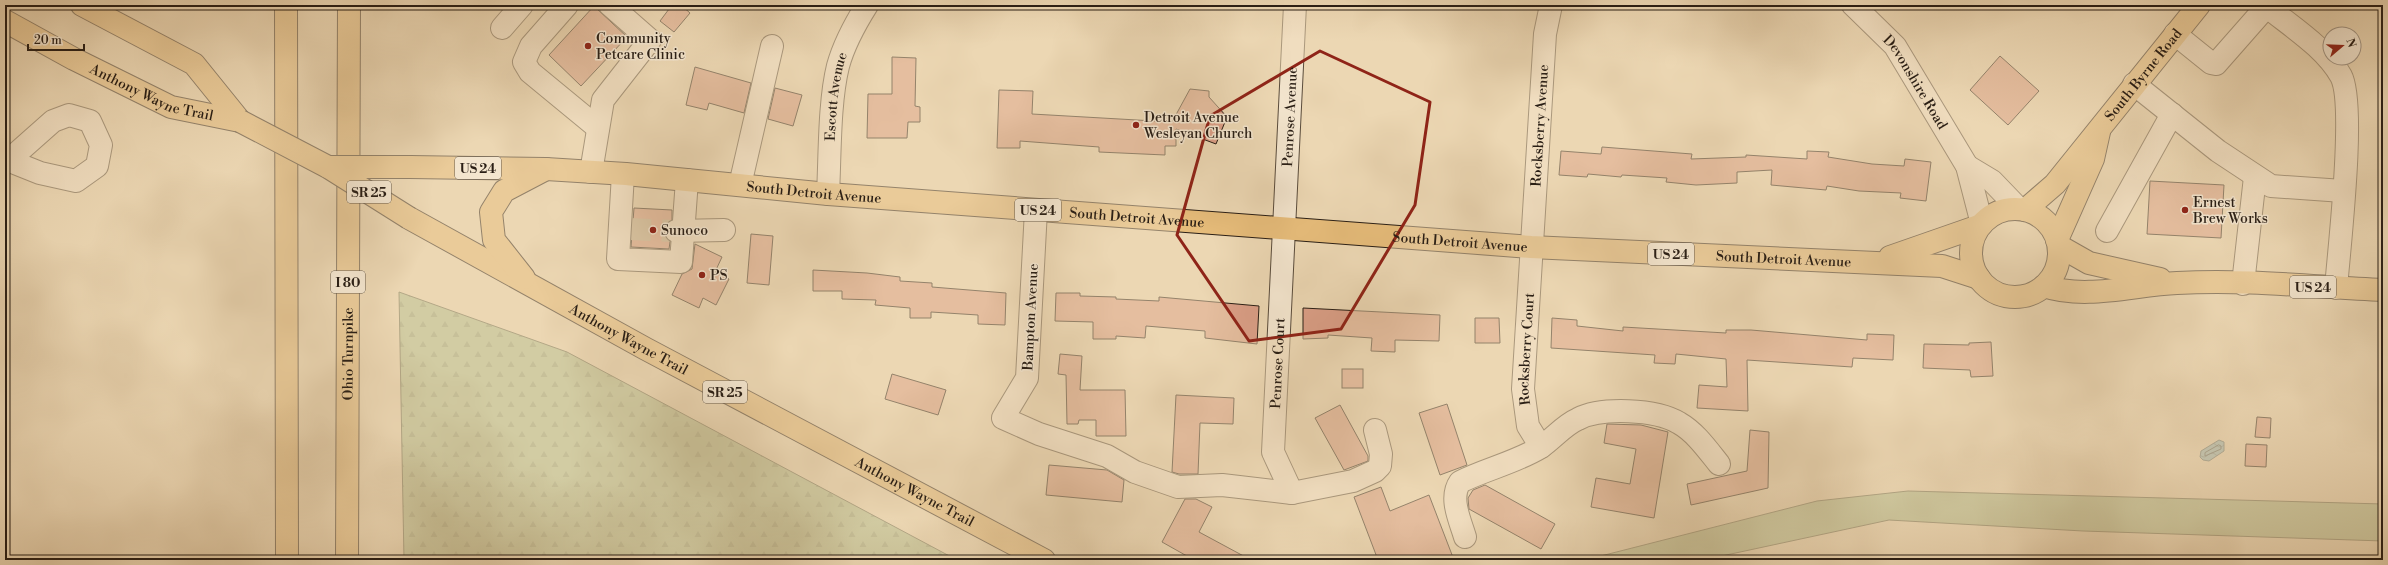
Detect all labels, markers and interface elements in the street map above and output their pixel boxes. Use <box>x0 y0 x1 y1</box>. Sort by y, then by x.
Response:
street label: South Byrne Road <box>2101 25 2186 125</box>
scale bar <box>28 26 84 52</box>
north arrow <box>2322 26 2362 66</box>
place label: Community Petcare Clinic <box>596 30 685 64</box>
street label: Devonshire Road <box>1879 31 1951 133</box>
text: 20 m <box>34 33 62 48</box>
text: N <box>2342 37 2359 50</box>
marker: Community Petcare Clinic <box>583 41 593 51</box>
street label: Escott Avenue <box>822 50 852 141</box>
street label: Anthony Wayne Trail <box>86 60 215 125</box>
street label: Rocksberry Avenue <box>1528 64 1553 187</box>
street label: Penrose Avenue <box>1279 66 1302 167</box>
place label: Detroit Avenue Wesleyan Church <box>1143 109 1253 143</box>
marker: Detroit Avenue Wesleyan Church <box>1131 120 1141 130</box>
road number: US 24 <box>455 157 501 179</box>
street label: South Detroit Avenue <box>746 178 882 208</box>
road number: SR 25 <box>347 181 391 203</box>
place label: Ernest Brew Works <box>2192 194 2268 228</box>
road number: US 24 <box>1015 199 1061 221</box>
street label: South Detroit Avenue <box>1069 204 1205 232</box>
marker: Ernest Brew Works <box>2180 205 2190 215</box>
place label: Sunoco <box>661 222 708 240</box>
marker: Sunoco <box>648 225 658 235</box>
street label: South Detroit Avenue <box>1392 229 1528 257</box>
road number: US 24 <box>1648 243 1694 265</box>
street label: South Detroit Avenue <box>1715 248 1852 272</box>
street label: Bampton Avenue <box>1019 263 1043 372</box>
place label: PS <box>710 267 728 285</box>
marker: PS <box>697 270 707 280</box>
road number: I 80 <box>331 271 365 293</box>
road number: US 24 <box>2290 276 2336 298</box>
street label: Rocksberry Court <box>1515 292 1539 407</box>
street label: Anthony Wayne Trail <box>565 300 691 380</box>
street label: Ohio Turnpike <box>340 307 358 401</box>
street label: Penrose Court <box>1267 317 1290 409</box>
road number: SR 25 <box>703 381 747 403</box>
street label: Anthony Wayne Trail <box>851 453 977 531</box>

